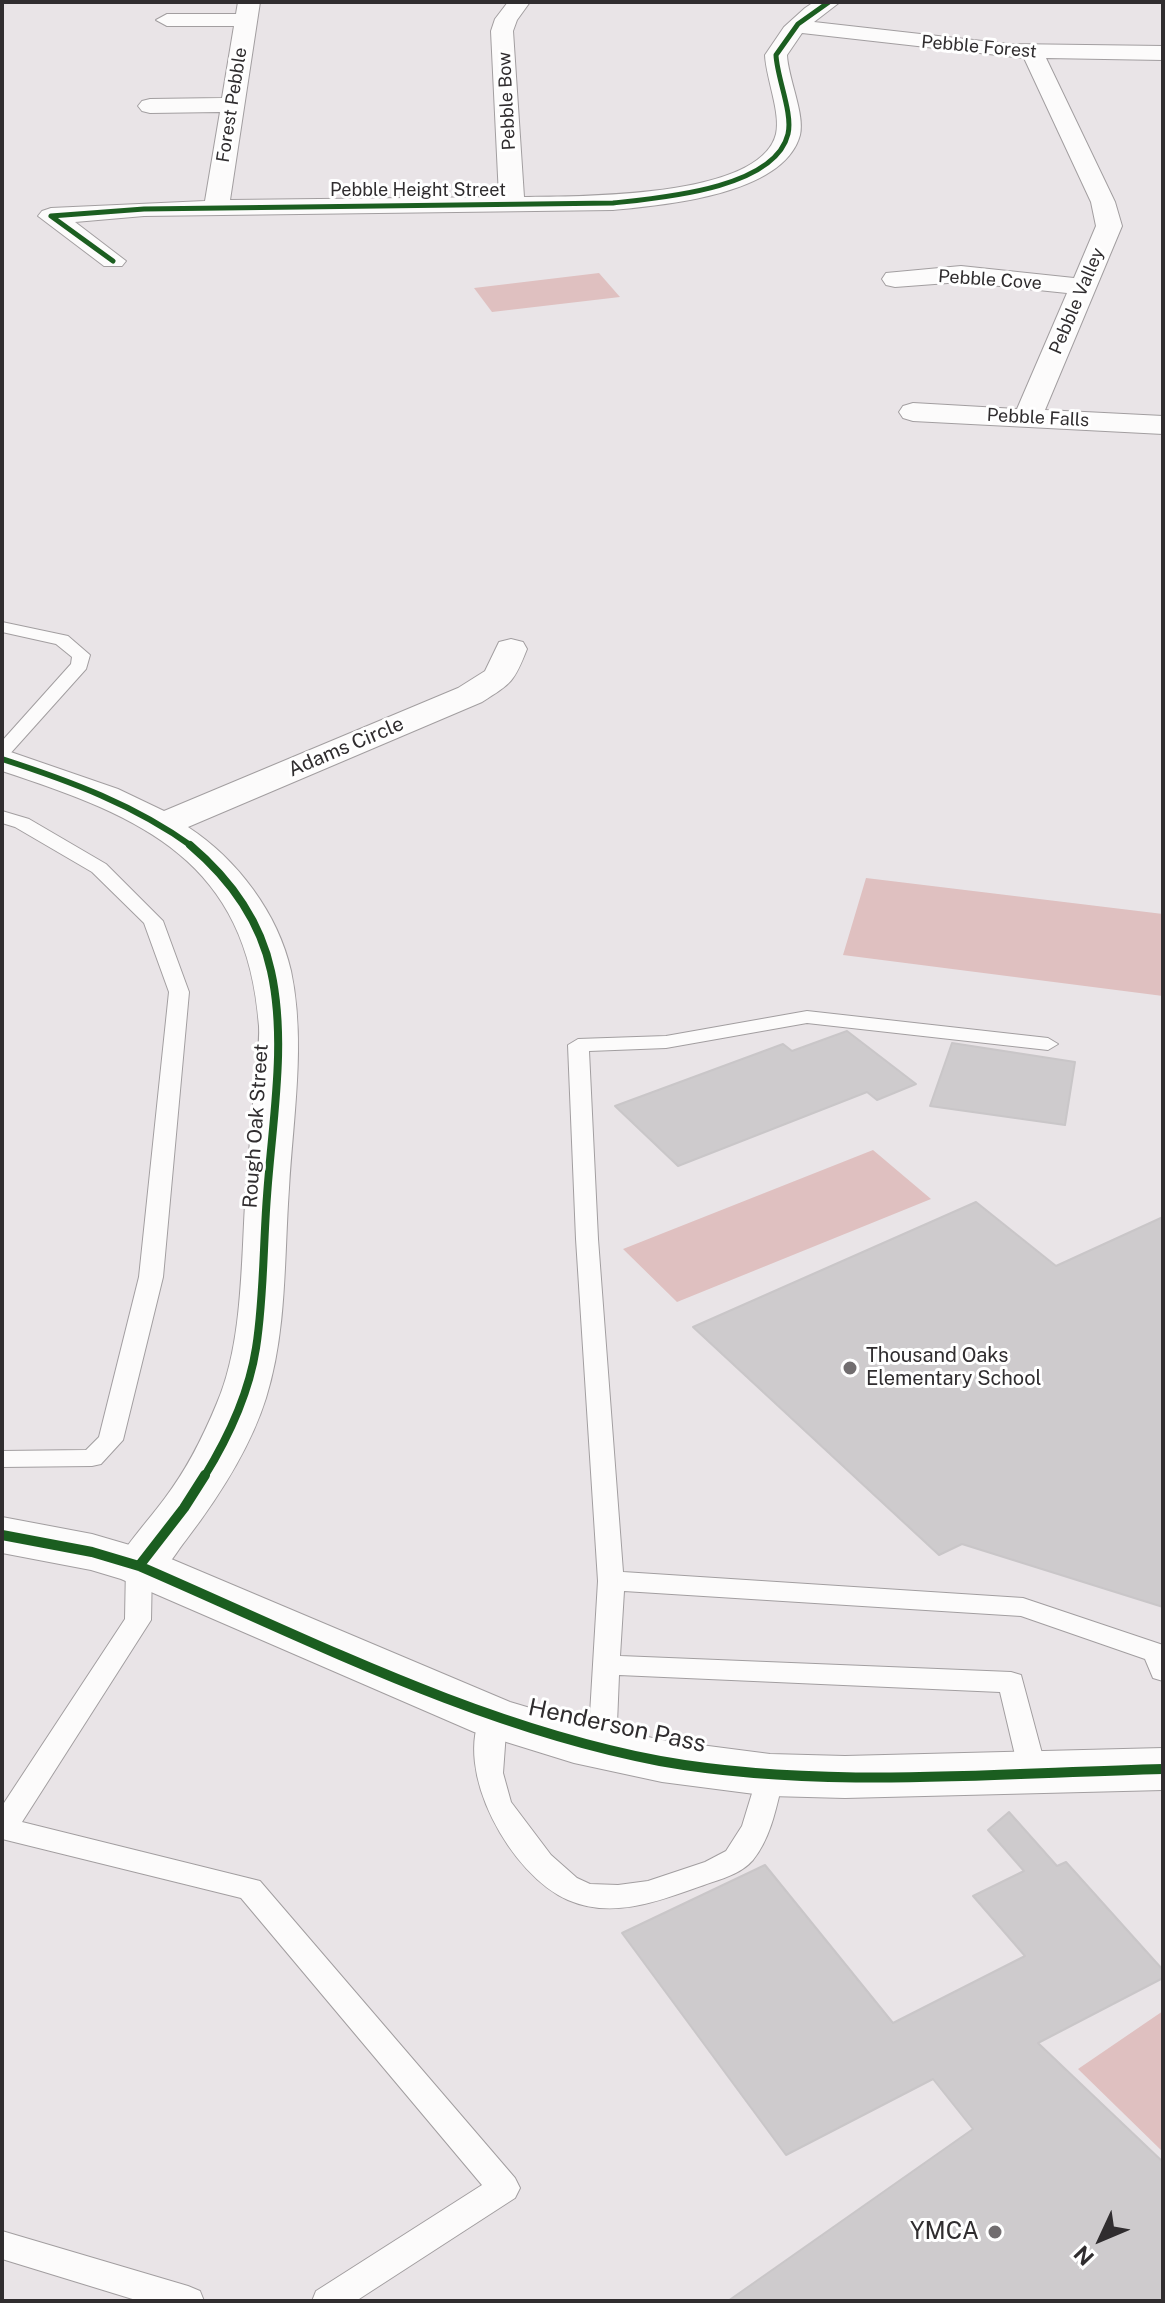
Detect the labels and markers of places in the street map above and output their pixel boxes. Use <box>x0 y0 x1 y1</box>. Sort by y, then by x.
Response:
place label: Thousand Oaks Elementary School <box>866 1344 1042 1391</box>
marker: Thousand Oaks Elementary School <box>841 1359 859 1377</box>
place label: YMCA <box>910 2218 979 2246</box>
marker: YMCA <box>986 2223 1004 2241</box>

